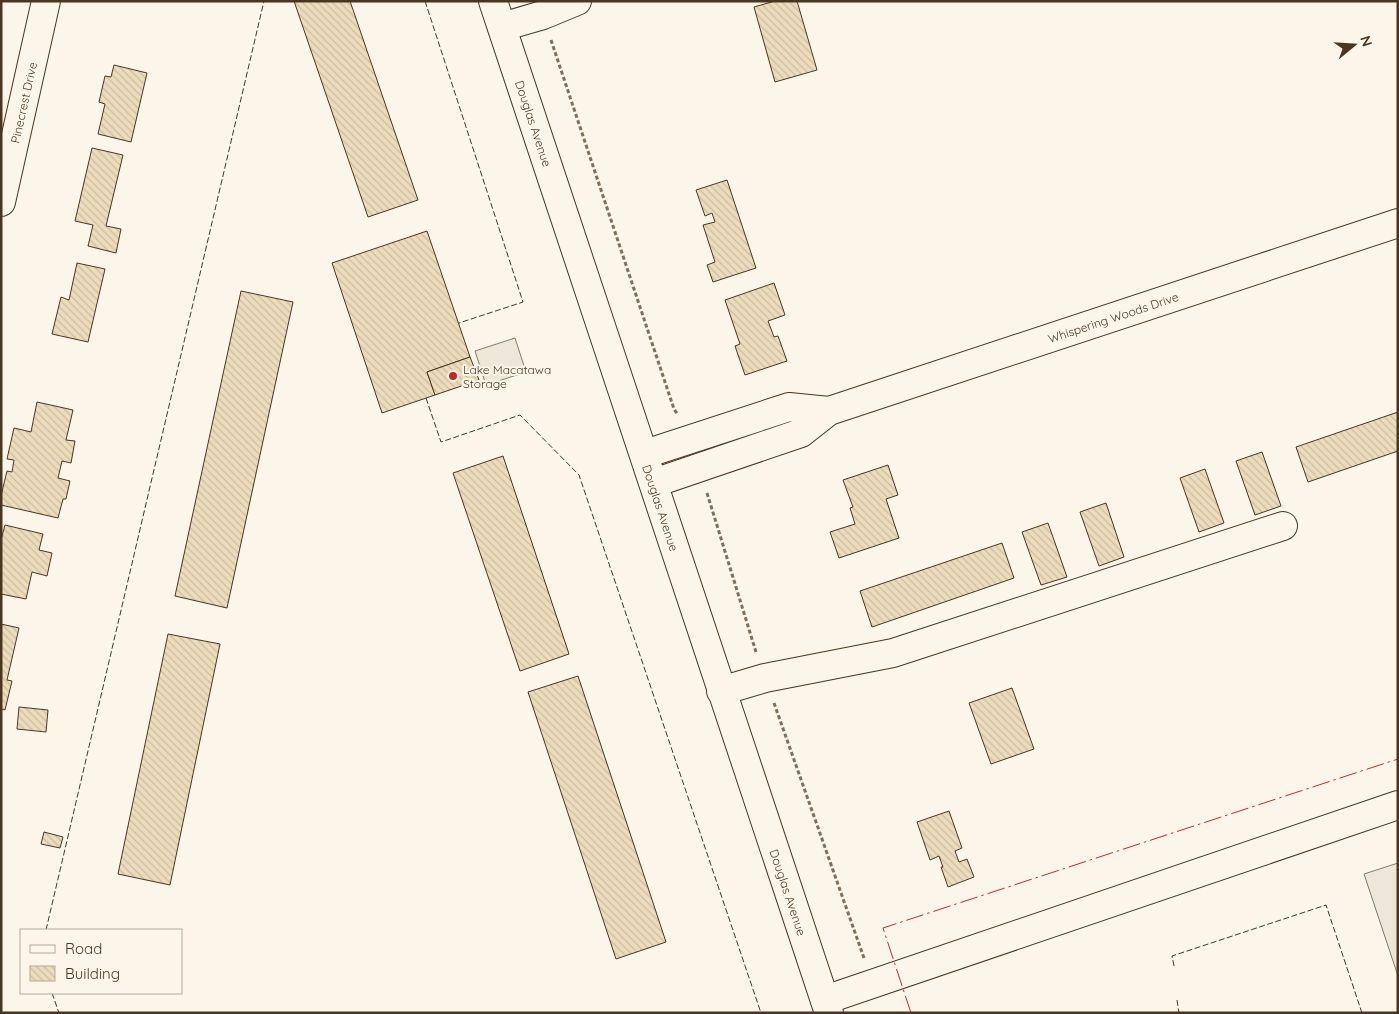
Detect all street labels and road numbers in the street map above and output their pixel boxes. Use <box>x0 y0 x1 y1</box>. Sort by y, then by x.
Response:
street label: Pinecrest Drive <box>7 60 40 144</box>
street label: Douglas Avenue <box>512 78 555 169</box>
street label: Whispering Woods Drive <box>1046 289 1180 346</box>
street label: Douglas Avenue <box>640 463 682 553</box>
street label: Douglas Avenue <box>767 847 810 938</box>

